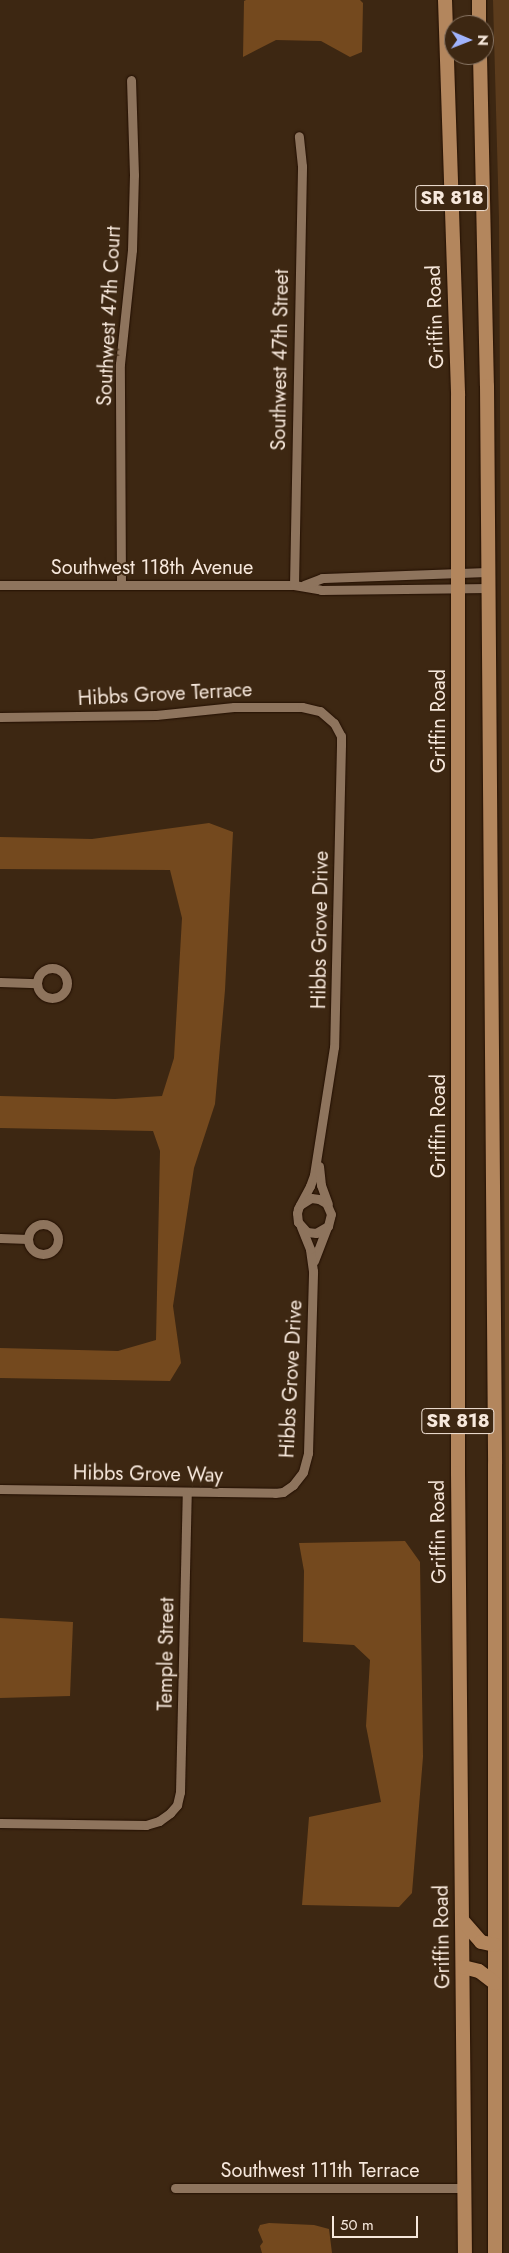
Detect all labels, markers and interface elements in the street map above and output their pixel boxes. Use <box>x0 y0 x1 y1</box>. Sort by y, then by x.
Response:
north arrow <box>444 15 494 65</box>
text: N <box>473 35 493 46</box>
road number: SR 818 <box>414 182 490 214</box>
street label: Southwest 47th Court <box>92 225 126 407</box>
street label: Griffin Road <box>421 265 449 369</box>
street label: Southwest 47th Street <box>266 269 294 451</box>
street label: Southwest 118th Avenue <box>51 555 253 579</box>
street label: Griffin Road <box>426 669 450 773</box>
street label: Hibbs Grove Terrace <box>77 677 253 711</box>
street label: Hibbs Grove Drive <box>307 851 333 1009</box>
street label: Griffin Road <box>426 1074 450 1178</box>
street label: Hibbs Grove Drive <box>275 1299 307 1459</box>
road number: SR 818 <box>420 1404 496 1438</box>
street label: Hibbs Grove Way <box>73 1461 223 1487</box>
street label: Griffin Road <box>425 1480 451 1584</box>
street label: Temple Street <box>153 1597 179 1711</box>
street label: Griffin Road <box>429 1885 455 1989</box>
street label: Southwest 111th Terrace <box>220 2158 420 2182</box>
scale bar <box>334 2206 420 2238</box>
text: 50 m <box>340 2214 374 2236</box>

